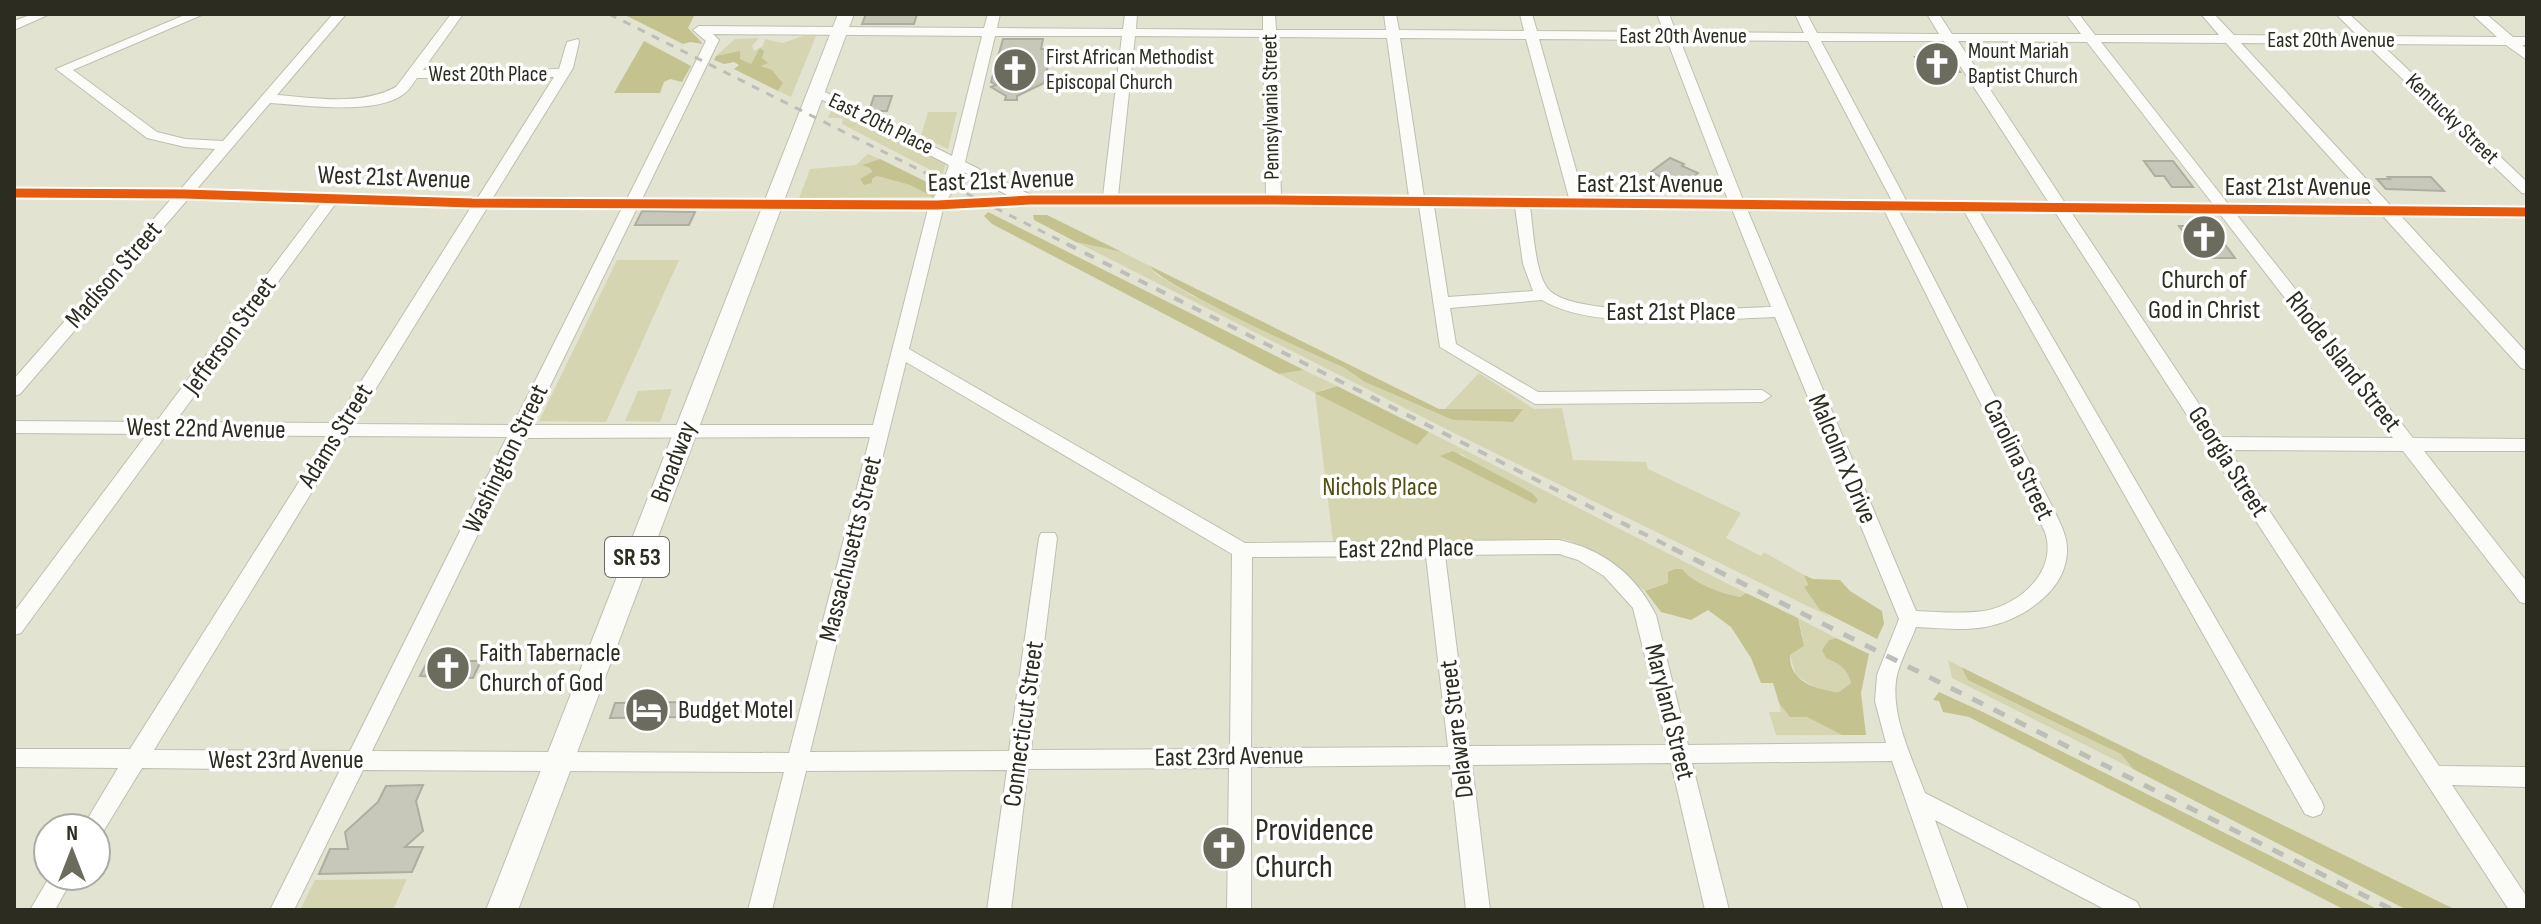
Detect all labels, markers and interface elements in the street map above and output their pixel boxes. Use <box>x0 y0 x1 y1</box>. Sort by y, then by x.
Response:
street label: East 20th Avenue <box>1619 23 1747 50</box>
street label: East 20th Avenue <box>2267 27 2395 54</box>
street label: Pennsylvania Street <box>1256 34 1286 180</box>
place label: Mount Mariah Baptist Church <box>1968 38 2078 90</box>
church icon: Mount Mariah Baptist Church <box>1913 40 1961 88</box>
place label: First African Methodist Episcopal Church <box>1046 44 1214 96</box>
church icon: First African Methodist Episcopal Church <box>991 46 1039 94</box>
street label: West 20th Place <box>429 61 547 88</box>
street label: Kentucky Street <box>2400 68 2505 170</box>
street label: East 20th Place <box>824 87 938 161</box>
street label: West 21st Avenue <box>317 160 471 196</box>
street label: East 21st Avenue <box>927 163 1075 199</box>
street label: East 21st Avenue <box>1577 169 1723 200</box>
street label: East 21st Avenue <box>2225 172 2371 203</box>
church icon: Church of God in Christ <box>2180 213 2228 261</box>
street label: Madison Street <box>59 215 169 335</box>
place label: Church of God in Christ <box>2148 265 2260 326</box>
street label: Jefferson Street <box>176 271 283 402</box>
street label: Rhode Island Street <box>2279 286 2408 438</box>
street label: East 21st Place <box>1606 297 1736 328</box>
street label: Adams Street <box>291 378 380 495</box>
street label: Washington Street <box>457 380 555 538</box>
street label: Malcolm X Drive <box>1801 390 1883 528</box>
street label: Carolina Street <box>1975 395 2061 525</box>
street label: Georgia Street <box>2181 401 2275 523</box>
street label: West 22nd Avenue <box>126 412 286 446</box>
street label: Broadway <box>644 417 704 507</box>
street label: Massachusetts Street <box>813 453 889 645</box>
park label: Nichols Place <box>1322 472 1438 503</box>
street label: East 22nd Place <box>1338 532 1474 566</box>
road number: SR 53 <box>605 537 669 577</box>
place label: Faith Tabernacle Church of God <box>479 638 621 699</box>
street label: Connecticut Street <box>997 639 1051 809</box>
street label: Maryland Street <box>1637 641 1701 783</box>
church icon: Faith Tabernacle Church of God <box>424 644 472 692</box>
street label: Delaware Street <box>1433 658 1481 800</box>
hotel icon: Budget Motel <box>623 686 671 734</box>
place label: Budget Motel <box>678 695 793 726</box>
street label: East 23rd Avenue <box>1154 740 1304 774</box>
street label: West 23rd Avenue <box>208 745 364 776</box>
place label: Providence Church <box>1255 811 1374 887</box>
north arrow <box>32 812 112 892</box>
text: N <box>66 820 78 847</box>
church icon: Providence Church <box>1200 824 1248 872</box>

